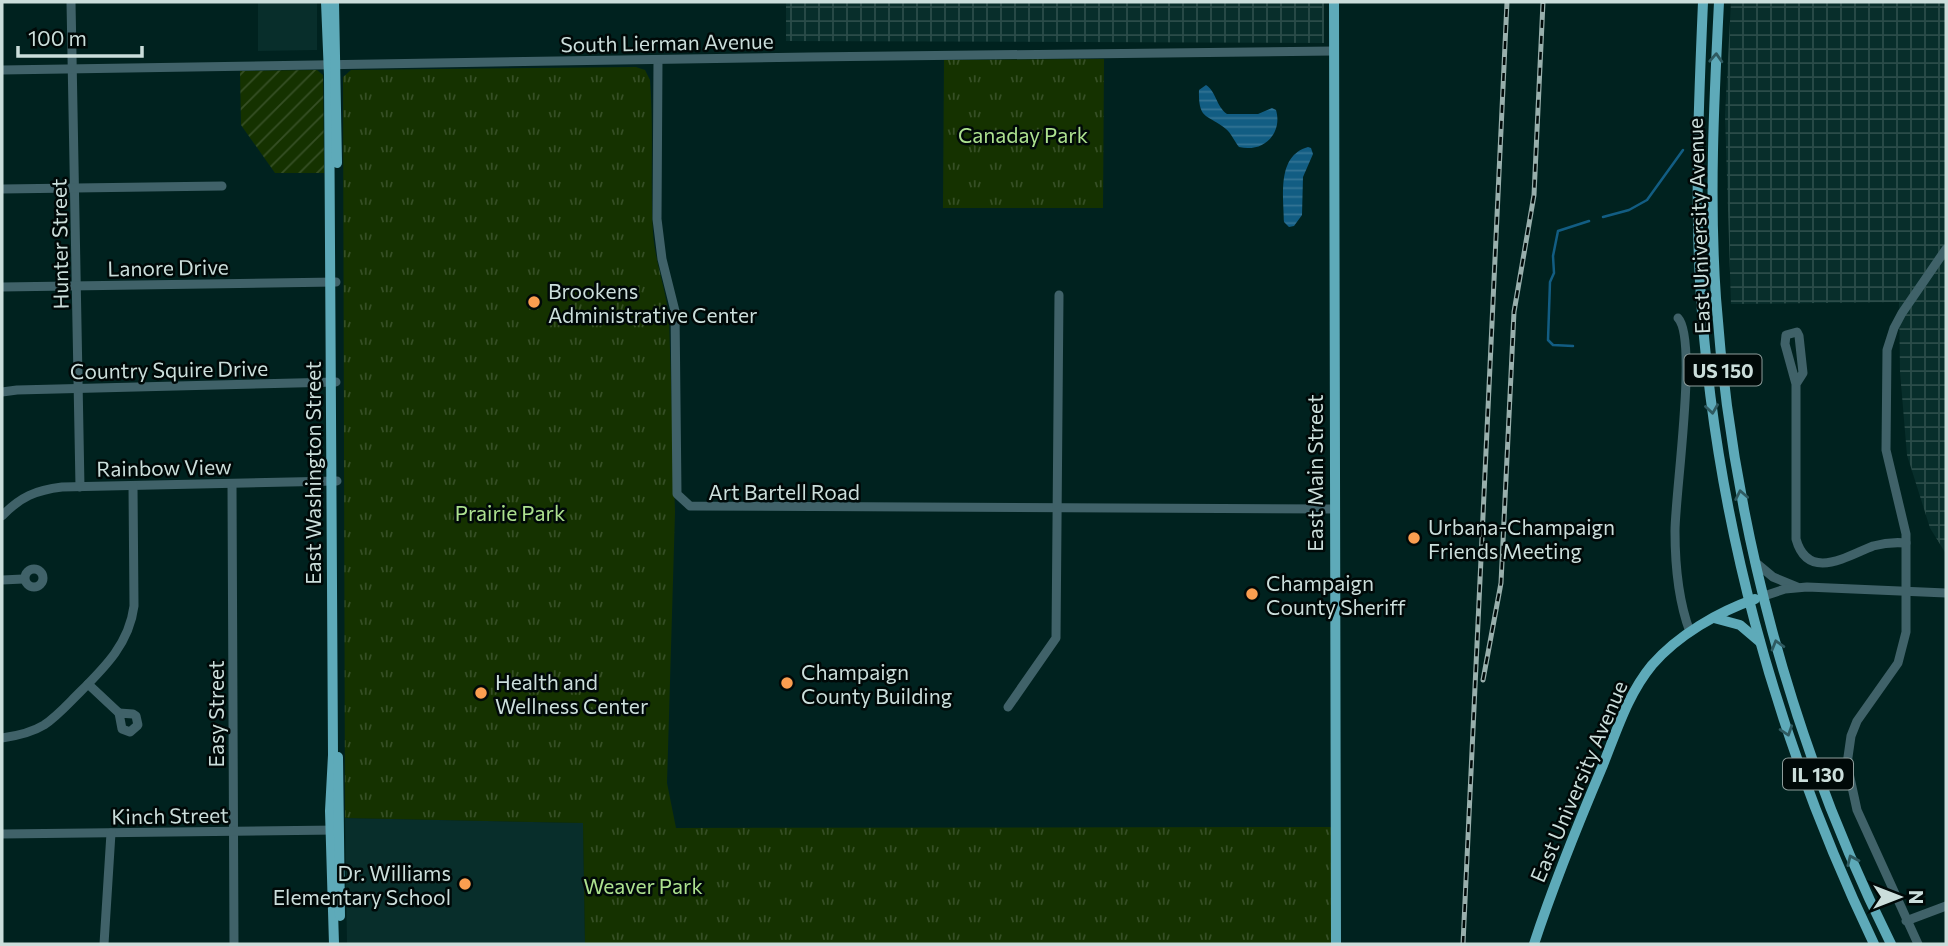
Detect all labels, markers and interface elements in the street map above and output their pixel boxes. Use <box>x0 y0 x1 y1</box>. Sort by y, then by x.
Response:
scale bar <box>18 14 142 58</box>
text: 100 m <box>28 25 87 50</box>
street label: South Lierman Avenue <box>560 28 774 56</box>
one-way arrow <box>1709 53 1724 64</box>
street label: East University Avenue <box>1682 117 1714 335</box>
park label: Canaday Park <box>958 122 1088 147</box>
street label: Hunter Street <box>45 178 73 310</box>
street label: Lanore Drive <box>107 253 229 281</box>
place label: Brookens Administrative Center <box>548 278 758 327</box>
marker: Brookens Administrative Center <box>526 294 542 310</box>
road number: US 150 <box>1684 354 1762 386</box>
street label: Country Squire Drive <box>70 355 268 383</box>
street label: East Washington Street <box>300 361 325 585</box>
street label: East Main Street <box>1302 394 1327 552</box>
one-way arrow <box>1704 403 1719 415</box>
street label: Rainbow View <box>96 453 232 481</box>
street label: Art Bartell Road <box>708 479 860 504</box>
one-way arrow <box>1735 489 1750 501</box>
park label: Prairie Park <box>455 500 565 525</box>
place label: Urbana-Champaign Friends Meeting <box>1428 514 1615 563</box>
marker: Urbana-Champaign Friends Meeting <box>1406 530 1422 546</box>
place label: Champaign County Sheriff <box>1266 570 1406 619</box>
marker: Champaign County Sheriff <box>1244 586 1260 602</box>
one-way arrow <box>1771 640 1786 652</box>
place label: Champaign County Building <box>801 659 952 708</box>
street label: Easy Street <box>203 660 228 768</box>
place label: Health and Wellness Center <box>495 669 648 718</box>
marker: Champaign County Building <box>779 675 795 691</box>
street label: East University Avenue <box>1524 677 1632 885</box>
marker: Health and Wellness Center <box>473 685 489 701</box>
one-way arrow <box>1779 724 1793 736</box>
road number: IL 130 <box>1783 758 1853 790</box>
street label: Kinch Street <box>111 801 229 829</box>
one-way arrow <box>1846 855 1860 867</box>
place label: Dr. Williams Elementary School <box>273 860 451 909</box>
north arrow <box>1864 862 1934 932</box>
park label: Weaver Park <box>583 873 703 898</box>
marker: Dr. Williams Elementary School <box>457 876 473 892</box>
text: N <box>1905 890 1928 904</box>

